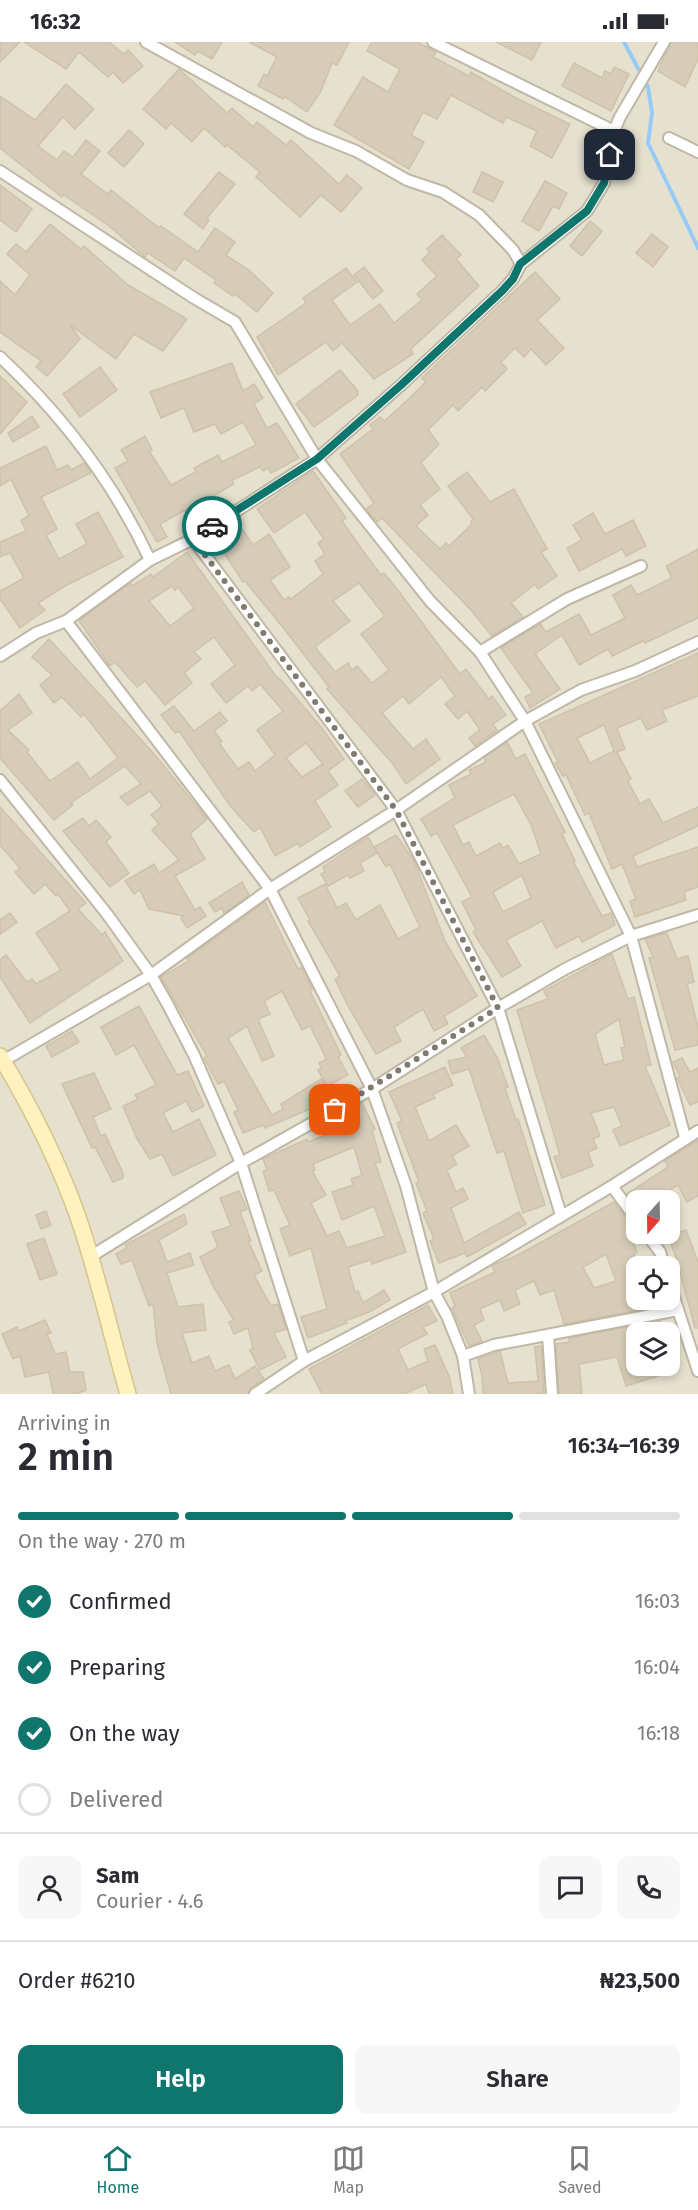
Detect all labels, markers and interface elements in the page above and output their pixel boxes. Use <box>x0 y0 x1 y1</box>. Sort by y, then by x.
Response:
text: 16:32 <box>30 8 81 35</box>
pin <box>584 129 635 180</box>
icon: home <box>593 138 626 171</box>
courier <box>182 496 242 556</box>
icon: car <box>196 510 229 543</box>
pin <box>309 1084 360 1135</box>
icon: bag <box>318 1093 351 1126</box>
north arrow <box>626 1190 680 1244</box>
map controls <box>626 1190 680 1376</box>
button: locate <box>626 1256 680 1310</box>
button: layers <box>626 1322 680 1376</box>
text: Arriving in <box>18 1411 111 1435</box>
text: 16:34–16:39 <box>568 1432 680 1459</box>
text: 2 min <box>18 1434 114 1480</box>
text: On the way · 270 m <box>18 1529 186 1553</box>
icon: check <box>18 1585 51 1618</box>
text: Confirmed <box>69 1588 172 1615</box>
text: 16:03 <box>635 1589 680 1613</box>
icon: check <box>18 1651 51 1684</box>
text: Preparing <box>69 1654 165 1681</box>
text: 16:04 <box>634 1655 680 1679</box>
icon: check <box>18 1717 51 1750</box>
text: On the way <box>69 1720 180 1747</box>
text: 16:18 <box>637 1721 680 1745</box>
text: Delivered <box>69 1786 164 1813</box>
button: person <box>18 1856 81 1919</box>
button: chat <box>539 1856 602 1919</box>
button: phone <box>617 1856 680 1919</box>
text: Sam <box>96 1862 139 1889</box>
text: Courier · 4.6 <box>96 1889 203 1913</box>
text: Order #6210 <box>18 1967 136 1994</box>
text: ₦23,500 <box>600 1967 680 1994</box>
button: Help <box>18 2045 343 2114</box>
button: Share <box>355 2045 680 2114</box>
tab: Home <box>97 2142 139 2197</box>
tab: Map <box>332 2142 365 2197</box>
tab: Saved <box>558 2142 601 2197</box>

